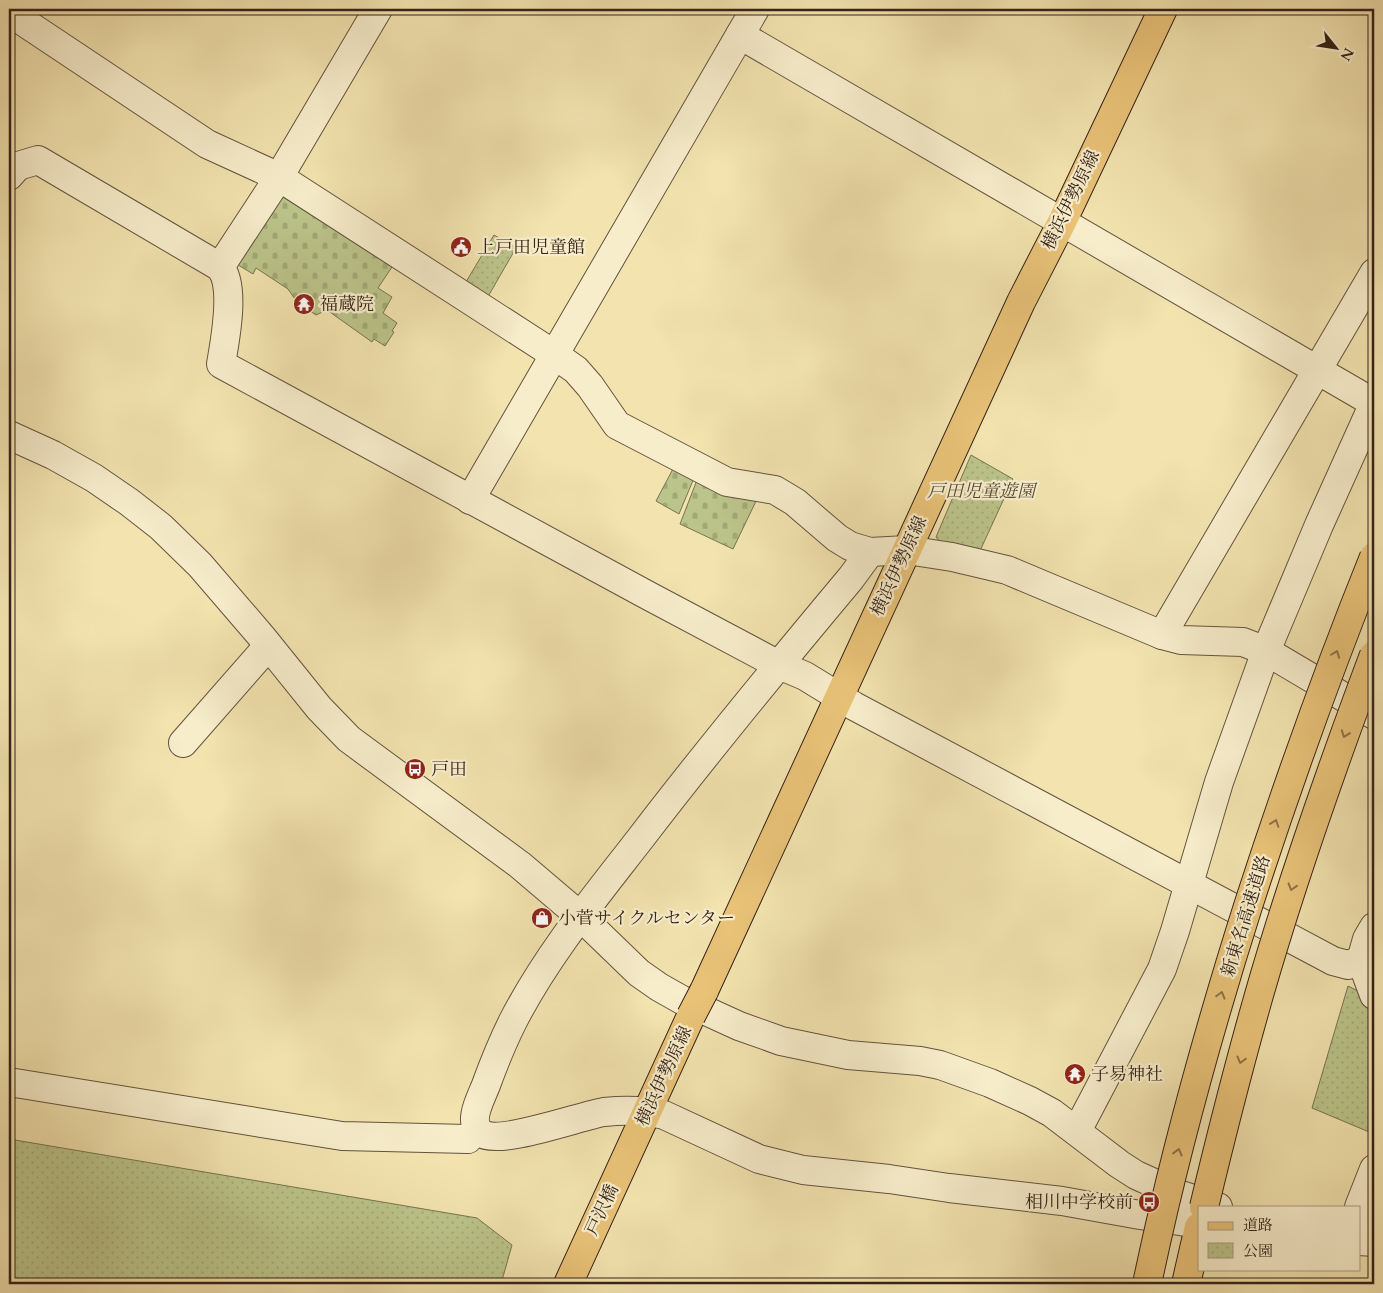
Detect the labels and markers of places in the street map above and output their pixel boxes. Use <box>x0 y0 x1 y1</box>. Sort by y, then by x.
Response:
public building icon: 上戸田児童館 <box>449 235 473 259</box>
place label: 上戸田児童館 <box>477 235 585 260</box>
temple icon: 福蔵院 <box>292 292 316 316</box>
place label: 福蔵院 <box>320 292 374 317</box>
bus stop icon: 戸田 <box>403 757 427 781</box>
place label: 戸田 <box>431 757 467 782</box>
shop icon: 小菅サイクルセンター <box>530 906 554 930</box>
place label: 小菅サイクルセンター <box>558 906 735 931</box>
temple icon: 子易神社 <box>1063 1062 1087 1086</box>
place label: 子易神社 <box>1091 1062 1163 1087</box>
place label: 相川中学校前 <box>1025 1190 1133 1215</box>
bus stop icon: 相川中学校前 <box>1137 1190 1161 1214</box>

